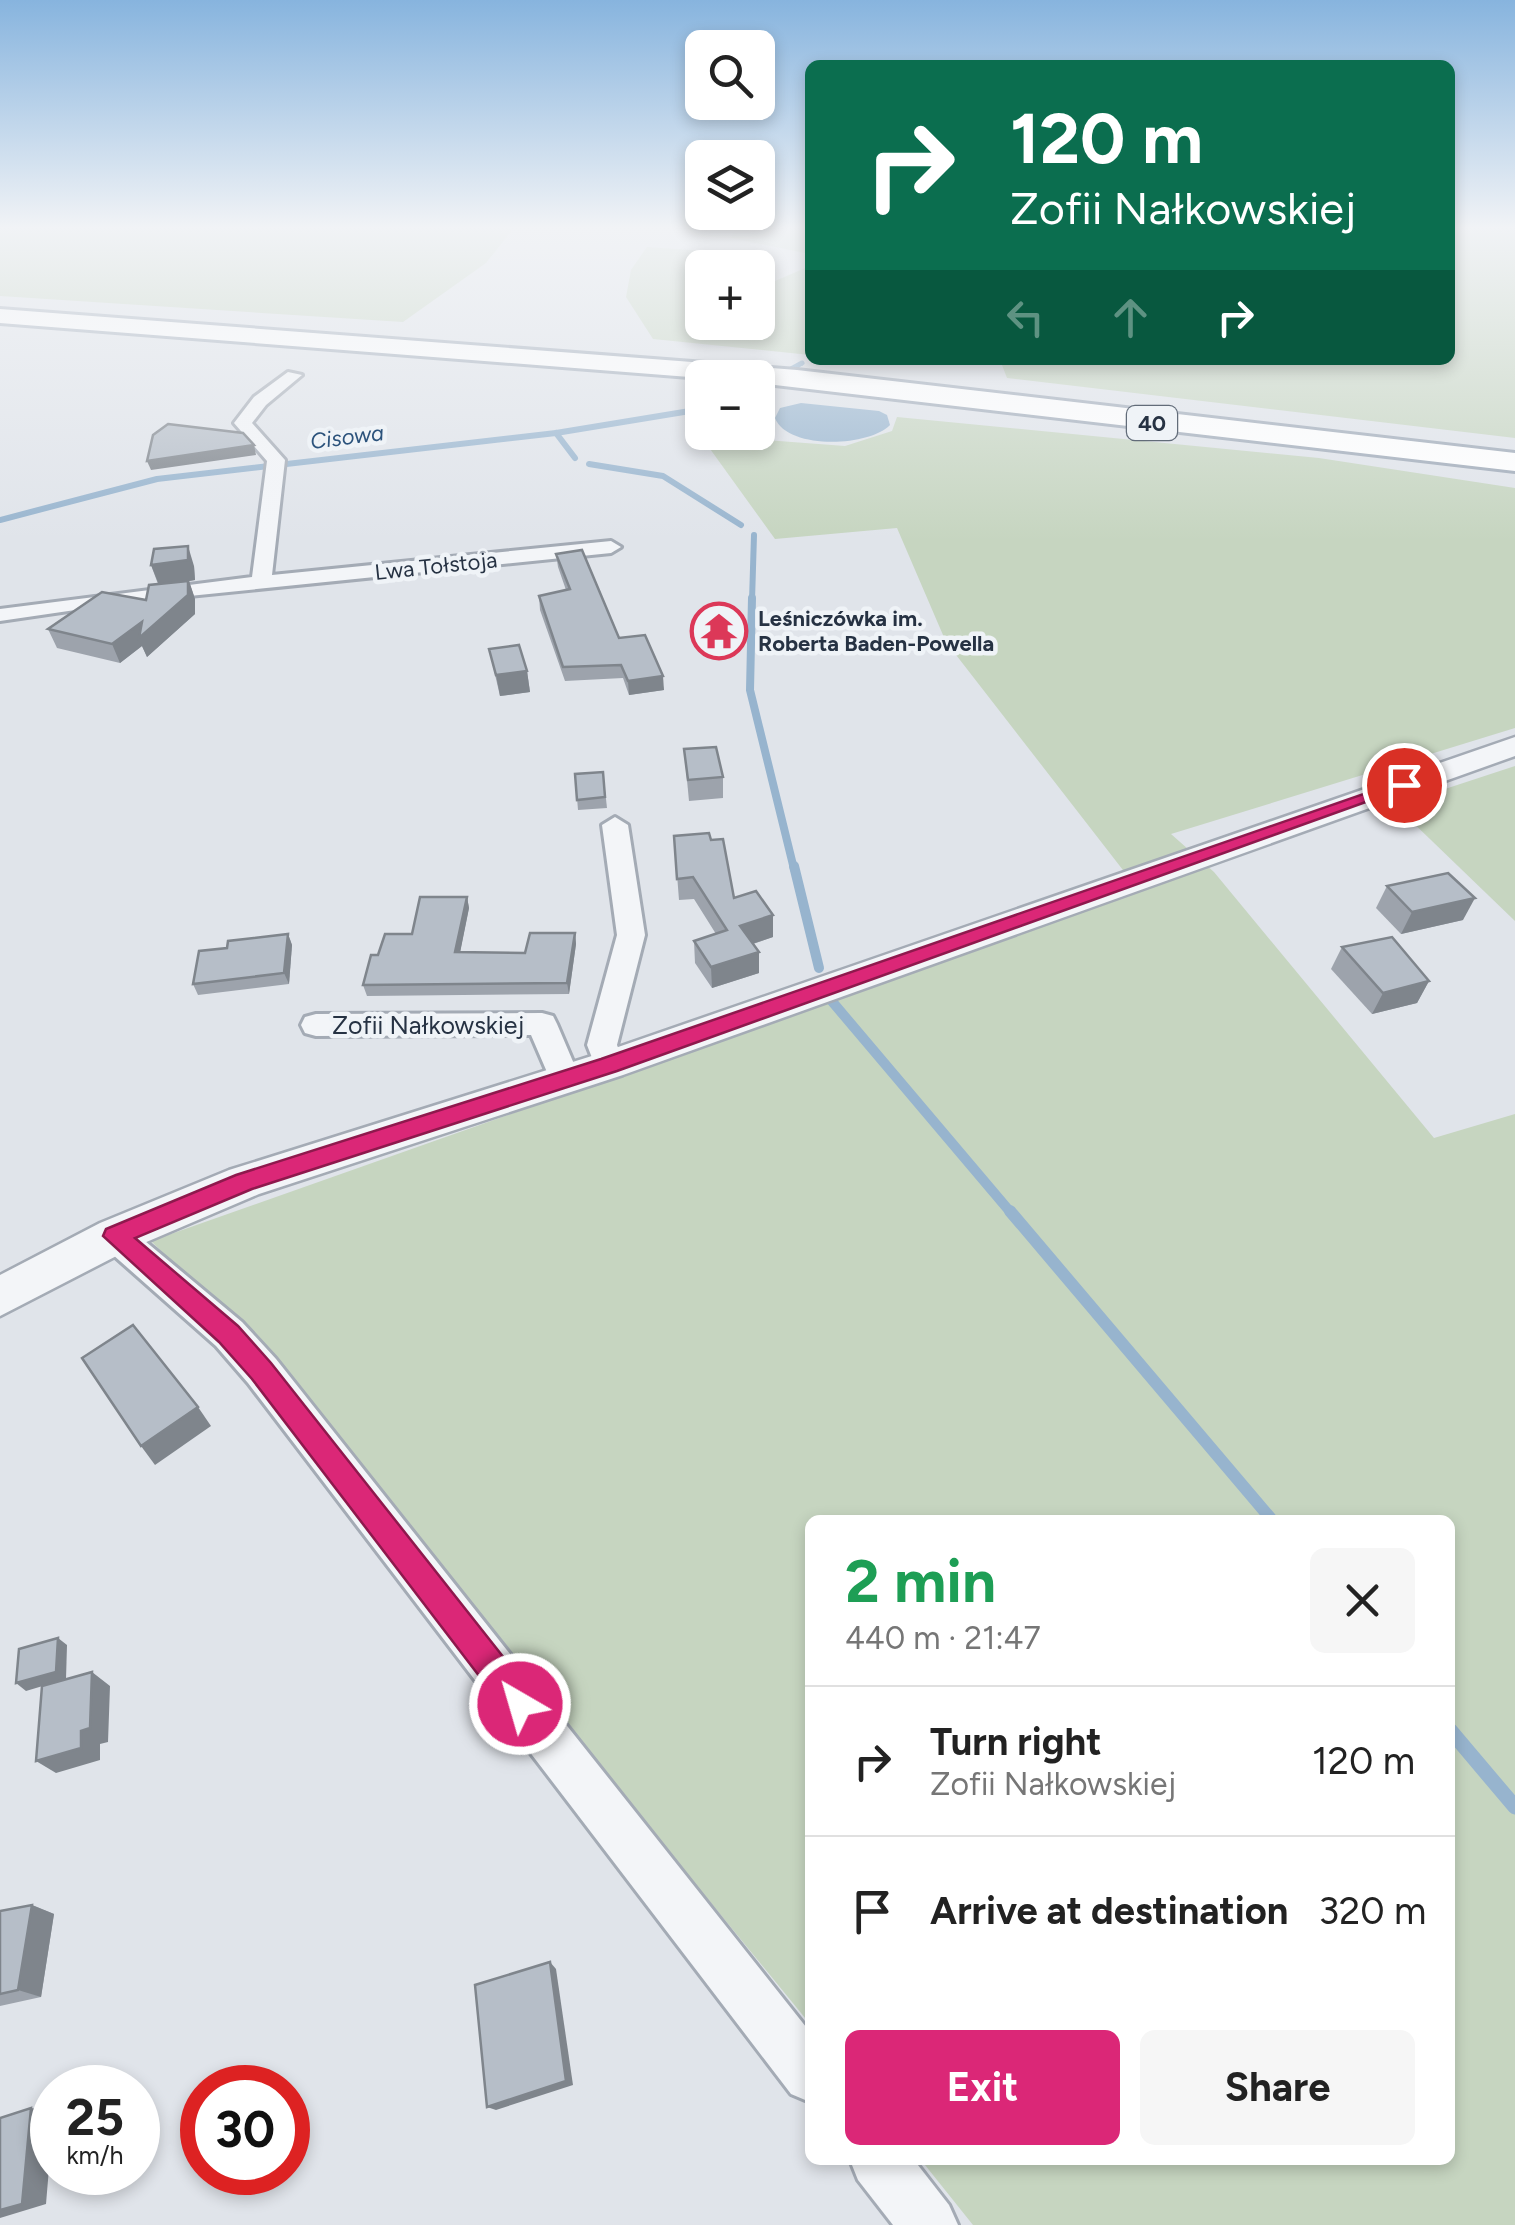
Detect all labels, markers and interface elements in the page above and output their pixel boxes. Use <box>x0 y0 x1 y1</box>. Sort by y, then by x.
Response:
map controls <box>685 30 775 450</box>
button: search <box>685 30 775 120</box>
text: 120 m <box>1010 96 1203 181</box>
icon: right <box>845 100 975 230</box>
button: layers <box>685 140 775 230</box>
text: Zofii Nałkowskiej <box>1010 181 1356 235</box>
button: + <box>685 250 775 340</box>
icon: left <box>998 290 1053 345</box>
icon: ahead <box>1103 290 1158 345</box>
icon: right <box>1208 290 1263 345</box>
button: − <box>685 360 775 450</box>
road number: 40 <box>1127 406 1177 440</box>
water label: Cisowa <box>309 419 385 455</box>
street label: Lwa Tołstoja <box>373 546 499 586</box>
temple icon: Leśniczówka im. Roberta Baden-Powella <box>689 601 749 661</box>
place label: Leśniczówka im. Roberta Baden-Powella <box>758 605 994 657</box>
pin <box>1362 743 1447 828</box>
icon: arrive <box>1377 758 1432 813</box>
street label: Zofii Nałkowskiej <box>332 1010 524 1040</box>
text: 2 min <box>845 1545 996 1617</box>
button: close <box>1310 1548 1415 1653</box>
text: 440 m · 21:47 <box>845 1619 1041 1657</box>
position arrow <box>468 1652 572 1756</box>
text: Turn right <box>930 1719 1102 1765</box>
icon: right <box>845 1734 900 1789</box>
text: 120 m <box>1312 1738 1415 1784</box>
text: Zofii Nałkowskiej <box>930 1765 1176 1803</box>
icon: arrive <box>845 1884 900 1939</box>
text: Arrive at destination <box>930 1888 1288 1934</box>
text: 320 m <box>1318 1888 1426 1934</box>
button: Exit <box>845 2030 1120 2145</box>
button: Share <box>1140 2030 1415 2145</box>
speed limit sign: 30 <box>180 2065 310 2195</box>
text: 25 <box>66 2087 124 2148</box>
text: km/h <box>66 2140 124 2170</box>

